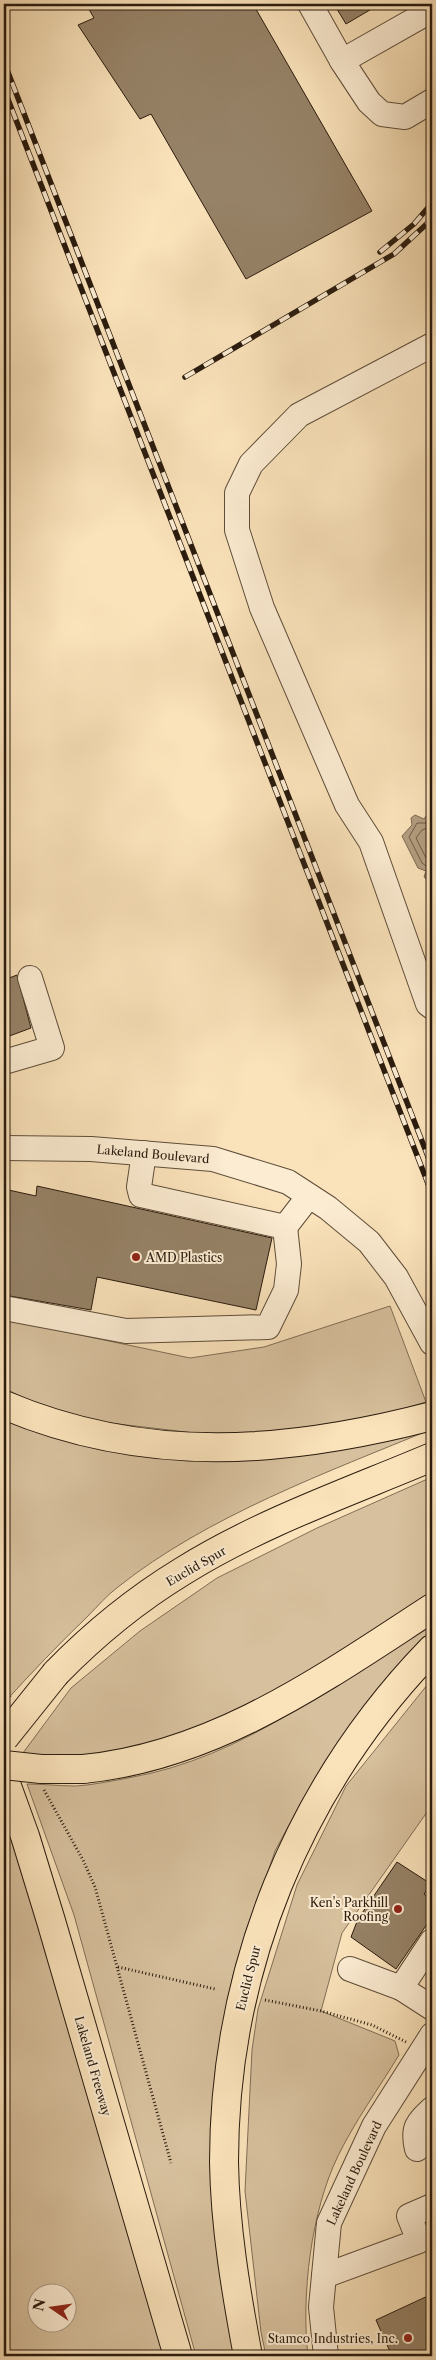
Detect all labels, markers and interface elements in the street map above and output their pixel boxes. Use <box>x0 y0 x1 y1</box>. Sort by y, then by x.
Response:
street label: Lakeland Boulevard <box>96 1142 211 1166</box>
place label: AMD Plastics <box>145 1250 222 1265</box>
marker: AMD Plastics <box>130 1251 142 1263</box>
street label: Euclid Spur <box>163 1543 229 1589</box>
place label: Ken's Parkhill Roofing <box>310 1895 389 1924</box>
marker: Ken's Parkhill Roofing <box>392 1903 404 1915</box>
street label: Euclid Spur <box>233 1944 263 2012</box>
street label: Lakeland Freeway <box>72 2014 115 2118</box>
street label: Lakeland Boulevard <box>323 2118 385 2227</box>
north arrow <box>28 2282 78 2332</box>
text: N <box>29 2297 49 2313</box>
place label: Stamco Industries, Inc. <box>268 2331 398 2346</box>
marker: Stamco Industries, Inc. <box>402 2332 414 2344</box>

